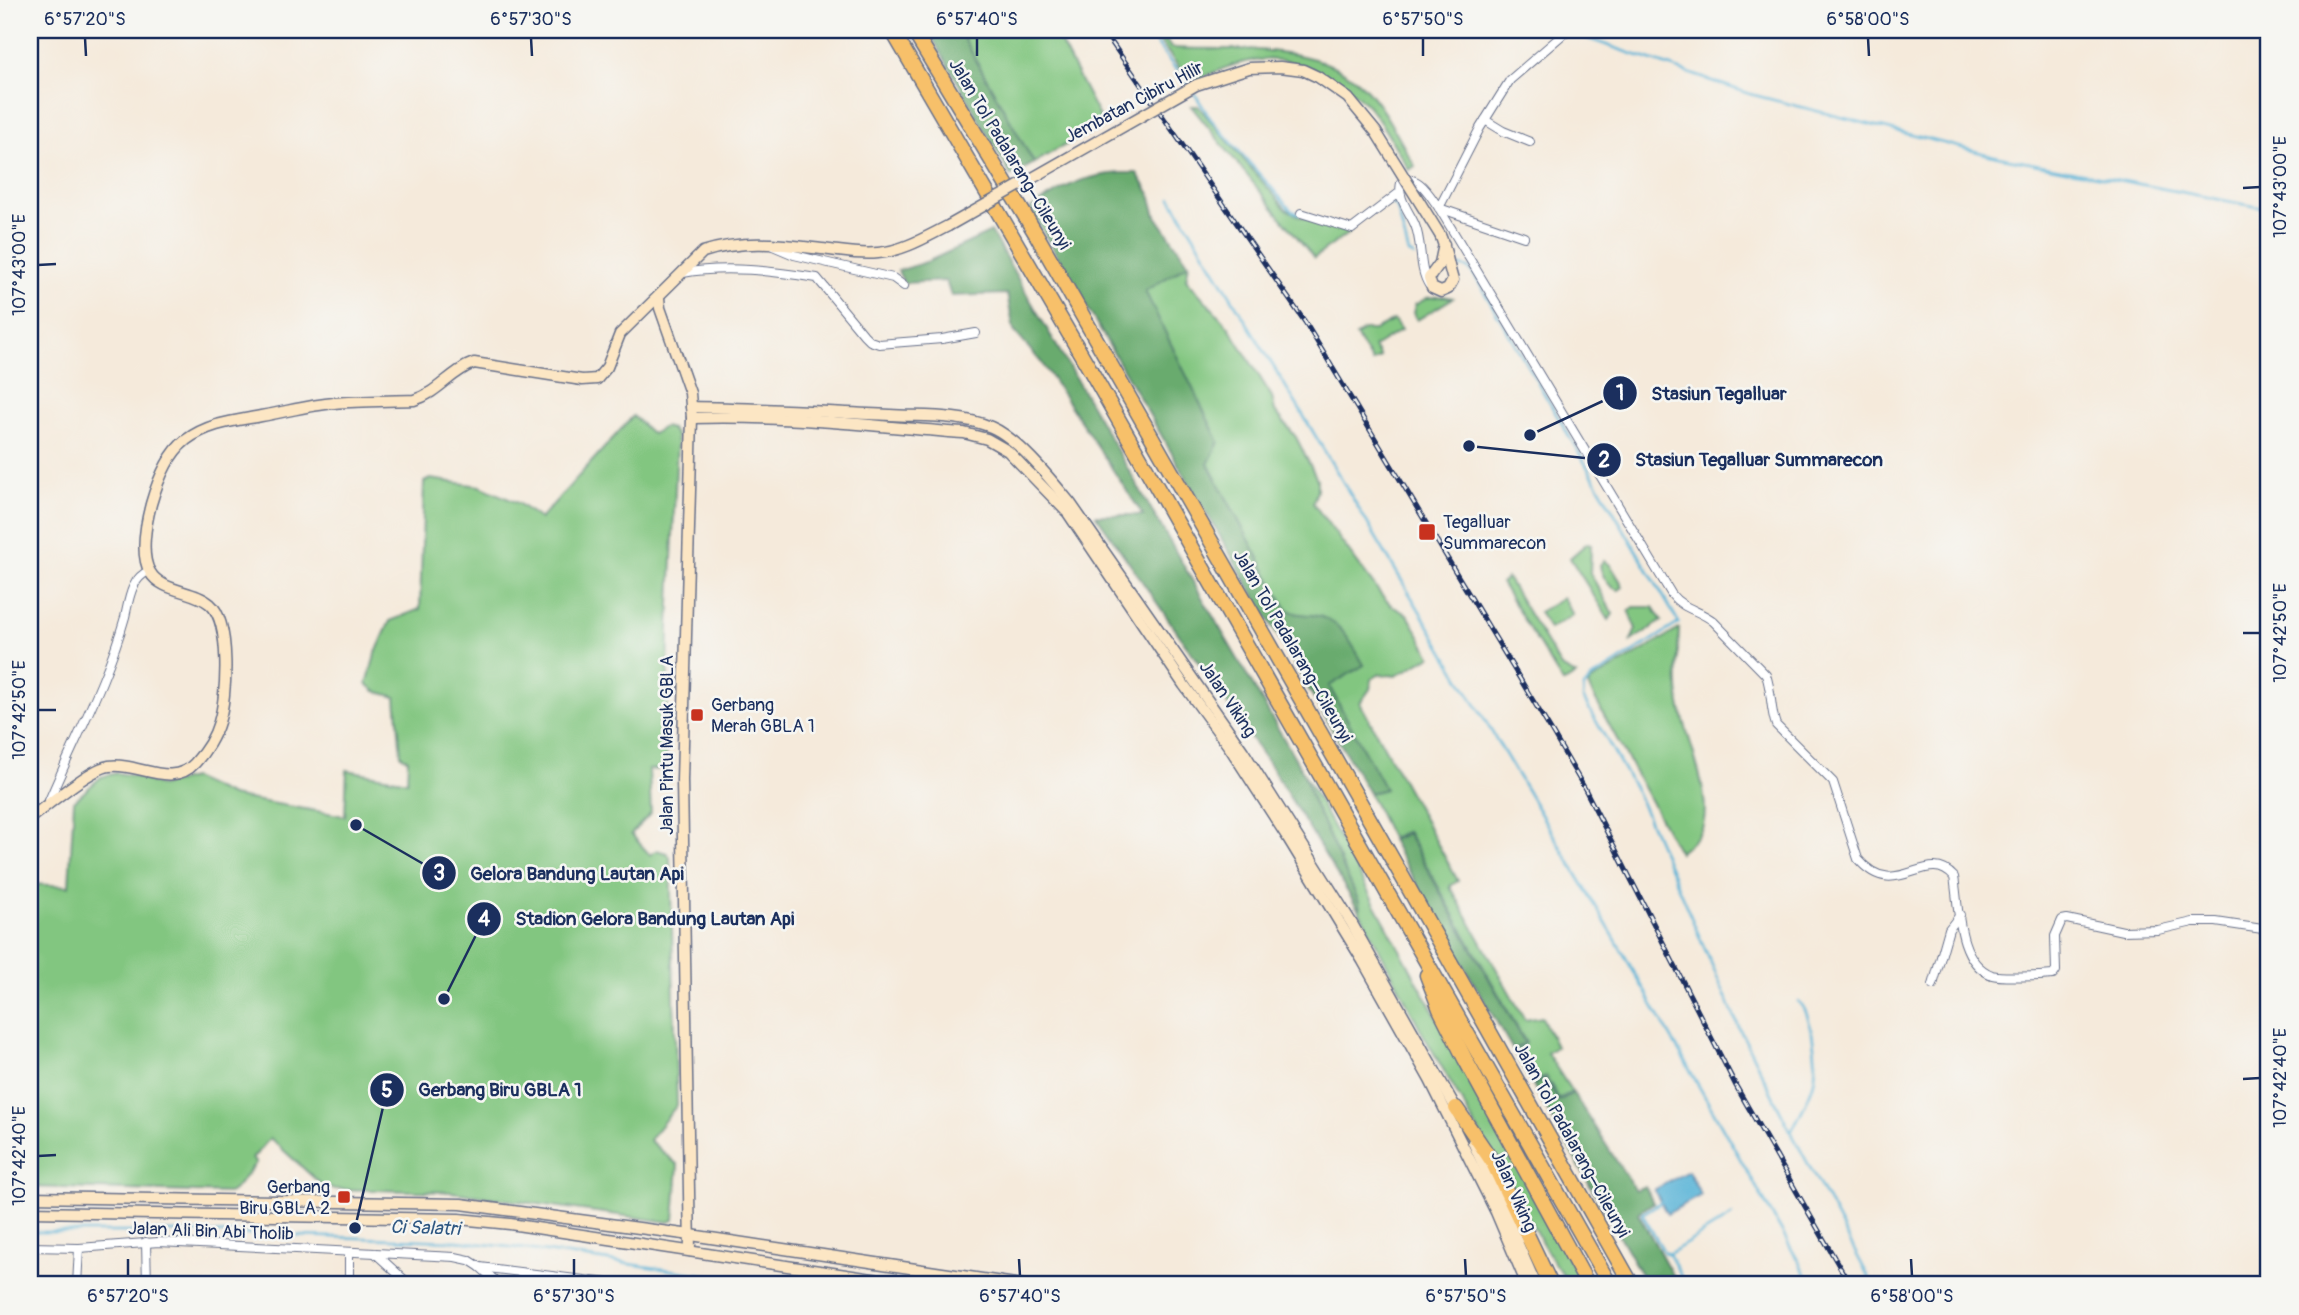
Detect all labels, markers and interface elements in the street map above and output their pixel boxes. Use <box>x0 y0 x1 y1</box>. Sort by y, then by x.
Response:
text: 6°57'20"S <box>44 8 126 31</box>
text: 6°57'30"S <box>490 8 572 31</box>
text: 6°57'40"S <box>936 8 1018 31</box>
text: 6°57'50"S <box>1382 8 1464 31</box>
text: 6°58'00"S <box>1826 8 1910 31</box>
street label: Jalan Tol Padalarang–Cileunyi <box>943 54 1076 254</box>
street label: Jembatan Cibiru Hilir <box>1061 56 1208 149</box>
text: 107°43'00"E <box>2269 136 2292 238</box>
text: 107°43'00"E <box>8 214 31 316</box>
callout: Stasiun Tegalluar <box>1602 373 1800 413</box>
text: 1 <box>1616 380 1624 407</box>
text: Stasiun Tegalluar <box>1651 382 1787 406</box>
callout: Stasiun Tegalluar Summarecon <box>1586 440 1897 480</box>
text: 2 <box>1598 447 1610 474</box>
text: Stasiun Tegalluar Summarecon <box>1635 448 1883 472</box>
place label: Tegalluar Summarecon <box>1443 511 1546 555</box>
marker: Tegalluar Summarecon <box>1417 522 1437 542</box>
street label: Jalan Tol Padalarang–Cileunyi <box>1228 546 1357 747</box>
text: 107°42'50"E <box>2269 583 2292 683</box>
street label: Jalan Pintu Masuk GBLA <box>656 655 679 835</box>
street label: Jalan Viking <box>1194 657 1261 742</box>
text: 107°42'50"E <box>8 660 31 760</box>
place label: Gerbang Merah GBLA 1 <box>711 694 815 738</box>
marker: Gerbang Merah GBLA 1 <box>689 707 705 723</box>
callout: Gelora Bandung Lautan Api <box>421 853 698 893</box>
text: 3 <box>433 860 445 887</box>
text: Gelora Bandung Lautan Api <box>470 862 684 886</box>
callout: Stadion Gelora Bandung Lautan Api <box>467 899 809 939</box>
text: 4 <box>478 906 491 933</box>
text: Stadion Gelora Bandung Lautan Api <box>516 907 795 931</box>
text: 107°42'40"E <box>2269 1028 2292 1128</box>
street label: Jalan Tol Padalarang–Cileunyi <box>1508 1039 1635 1242</box>
callout: Gerbang Biru GBLA 1 <box>370 1070 596 1110</box>
text: 5 <box>381 1077 393 1104</box>
text: Gerbang Biru GBLA 1 <box>418 1078 582 1102</box>
text: 107°42'40"E <box>8 1106 31 1206</box>
street label: Jalan Viking <box>1485 1147 1542 1236</box>
place label: Gerbang Biru GBLA 2 <box>239 1176 330 1220</box>
marker: Gerbang Biru GBLA 2 <box>336 1189 352 1205</box>
water label: Ci Salatri <box>390 1215 463 1241</box>
street label: Jalan Ali Bin Abi Tholib <box>128 1217 294 1246</box>
text: 6°57'20"S <box>87 1285 169 1308</box>
text: 6°57'30"S <box>533 1285 615 1308</box>
text: 6°57'40"S <box>979 1285 1061 1308</box>
text: 6°57'50"S <box>1425 1285 1507 1308</box>
text: 6°58'00"S <box>1870 1285 1954 1308</box>

